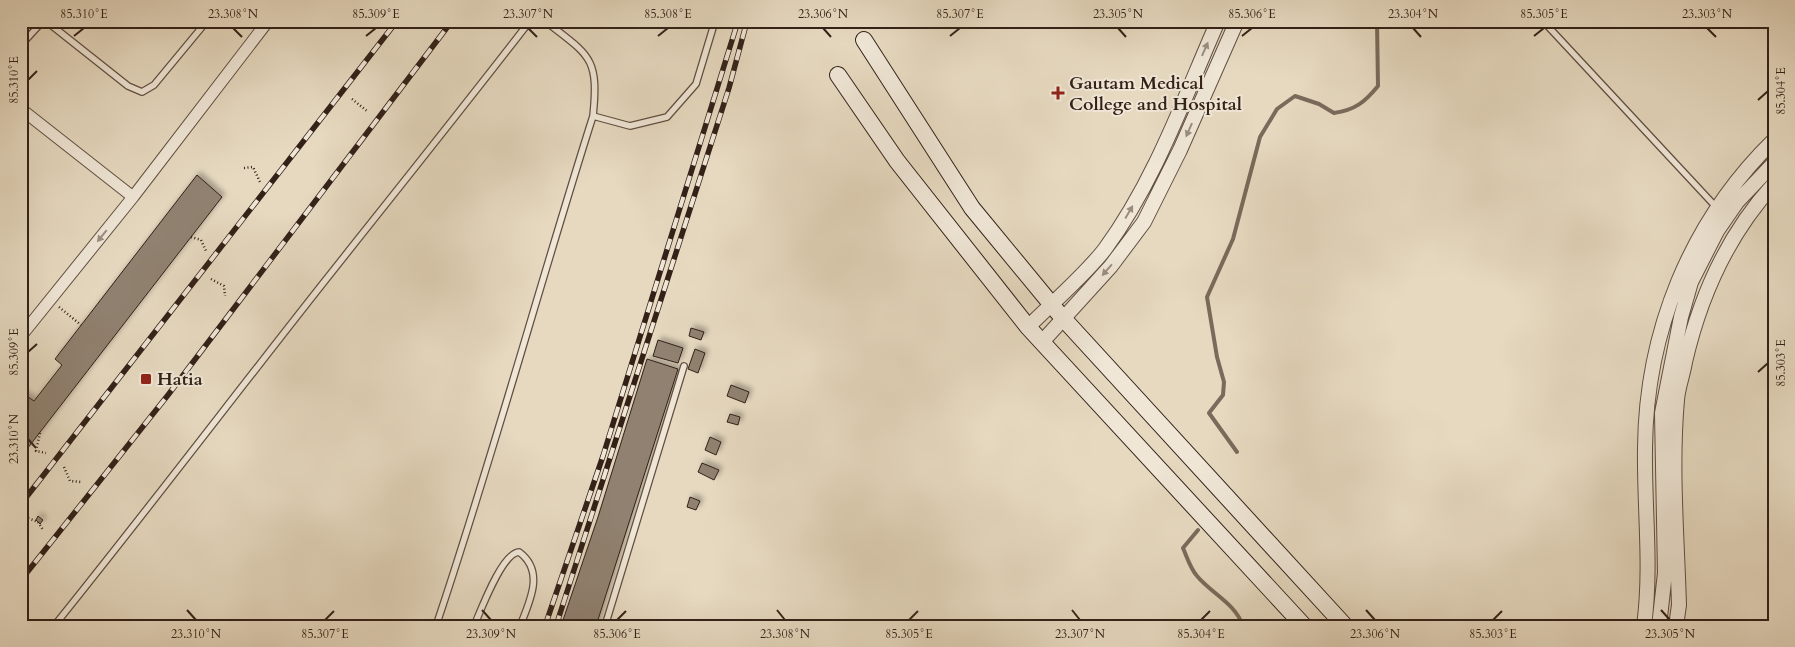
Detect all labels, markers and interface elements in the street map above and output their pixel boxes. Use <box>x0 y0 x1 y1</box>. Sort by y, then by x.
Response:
text: 85.310°E <box>60 6 108 22</box>
text: 23.308°N <box>208 6 259 22</box>
text: 85.309°E <box>352 6 400 22</box>
text: 23.307°N <box>503 6 554 22</box>
text: 85.308°E <box>644 6 692 22</box>
text: 23.306°N <box>798 6 849 22</box>
text: 85.307°E <box>936 6 984 22</box>
text: 23.305°N <box>1093 6 1144 22</box>
text: 85.306°E <box>1228 6 1276 22</box>
text: 23.304°N <box>1388 6 1439 22</box>
text: 85.305°E <box>1520 6 1568 22</box>
text: 23.303°N <box>1682 6 1733 22</box>
one-way arrow <box>1202 42 1210 56</box>
text: 85.310°E <box>6 56 22 104</box>
text: 85.304°E <box>1773 67 1789 115</box>
place label: Gautam Medical College and Hospital <box>1069 71 1242 117</box>
marker: Gautam Medical College and Hospital <box>1051 86 1065 100</box>
one-way arrow <box>1184 123 1192 137</box>
one-way arrow <box>1125 205 1133 220</box>
one-way arrow <box>97 229 108 242</box>
one-way arrow <box>1102 263 1113 276</box>
text: 85.309°E <box>6 328 22 376</box>
text: 85.303°E <box>1773 339 1789 387</box>
place label: Hatia <box>157 367 203 392</box>
marker: Hatia <box>139 372 153 386</box>
text: 23.310°N <box>6 413 22 464</box>
text: 23.310°N <box>171 626 222 642</box>
text: 85.307°E <box>301 626 349 642</box>
text: 23.309°N <box>466 626 517 642</box>
text: 85.306°E <box>593 626 641 642</box>
text: 23.308°N <box>760 626 811 642</box>
text: 85.305°E <box>885 626 933 642</box>
text: 23.307°N <box>1055 626 1106 642</box>
text: 85.304°E <box>1177 626 1225 642</box>
text: 23.306°N <box>1350 626 1401 642</box>
text: 85.303°E <box>1469 626 1517 642</box>
text: 23.305°N <box>1645 626 1696 642</box>

